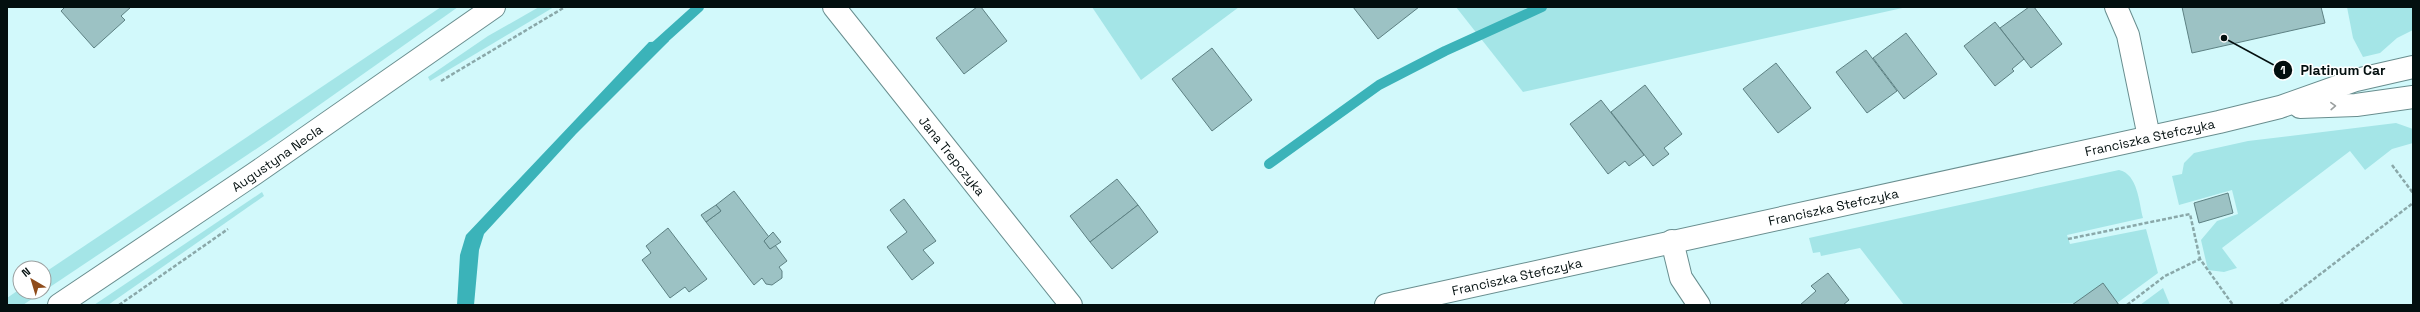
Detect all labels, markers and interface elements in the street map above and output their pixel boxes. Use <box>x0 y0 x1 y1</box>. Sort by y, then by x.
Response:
callout: Platinum Car <box>2273 57 2394 83</box>
text: Platinum Car <box>2300 61 2386 79</box>
text: 1 <box>2280 62 2286 78</box>
one-way arrow <box>2330 101 2336 110</box>
street label: Jana Trepczyka <box>915 112 990 200</box>
street label: Franciszka Stefczyka <box>2083 115 2217 160</box>
street label: Augustyna Necla <box>228 120 326 195</box>
street label: Franciszka Stefczyka <box>1767 184 1900 229</box>
street label: Franciszka Stefczyka <box>1450 254 1584 299</box>
north arrow <box>12 260 52 300</box>
text: N <box>19 264 33 280</box>

